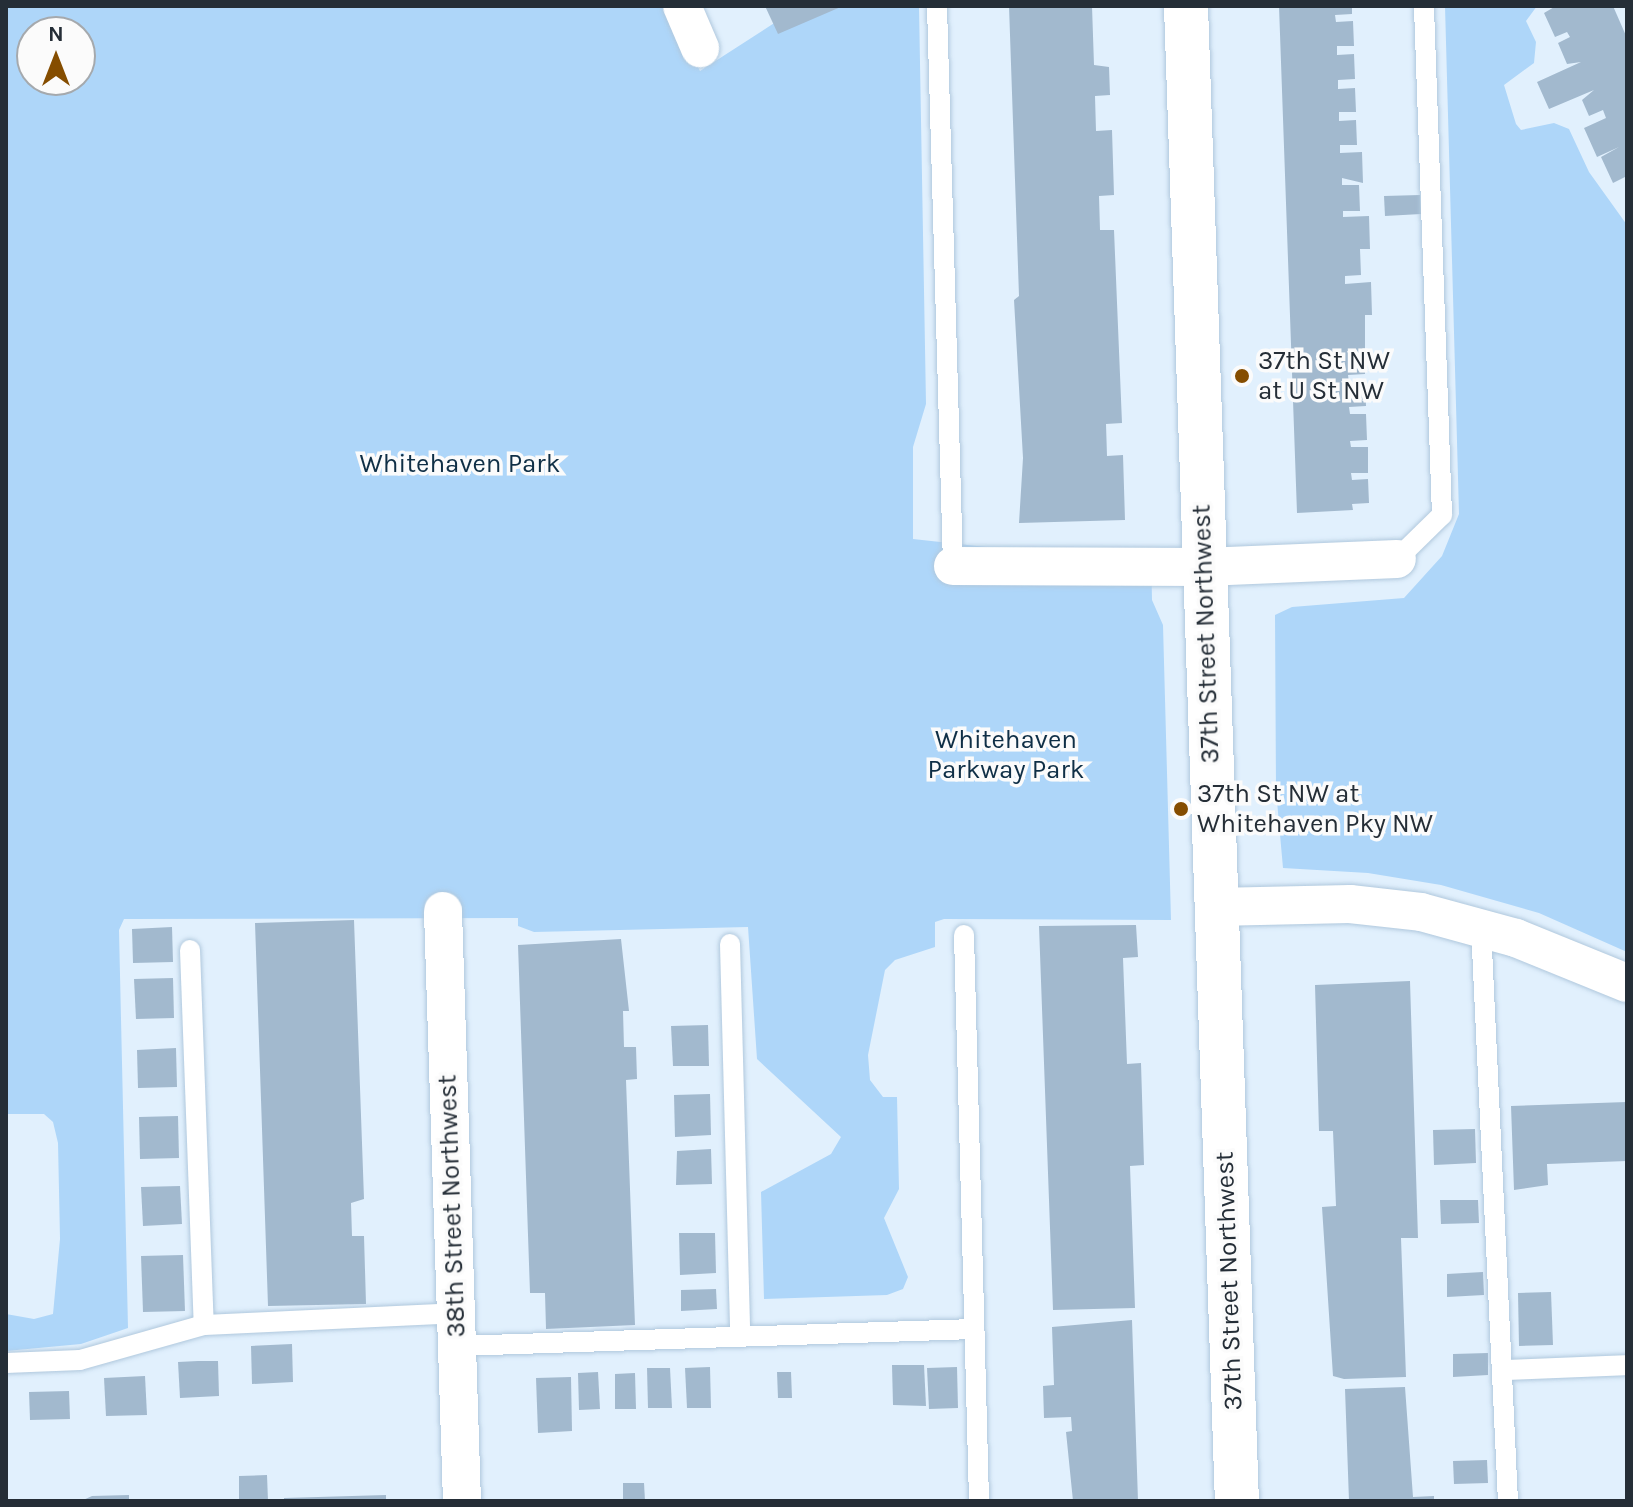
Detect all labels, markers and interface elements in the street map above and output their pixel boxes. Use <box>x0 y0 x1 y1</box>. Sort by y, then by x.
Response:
north arrow <box>16 16 96 96</box>
text: N <box>48 21 64 47</box>
place label: 37th St NW at U St NW <box>1258 345 1390 406</box>
marker: 37th St NW at U St NW <box>1233 367 1251 385</box>
park label: Whitehaven Park <box>360 448 560 480</box>
street label: 37th Street Northwest <box>1186 504 1226 764</box>
park label: Whitehaven Parkway Park <box>928 724 1084 786</box>
place label: 37th St NW at Whitehaven Pky NW <box>1197 778 1433 840</box>
marker: 37th St NW at Whitehaven Pky NW <box>1172 800 1190 818</box>
street label: 38th Street Northwest <box>432 1074 472 1338</box>
street label: 37th Street Northwest <box>1209 1151 1249 1411</box>

